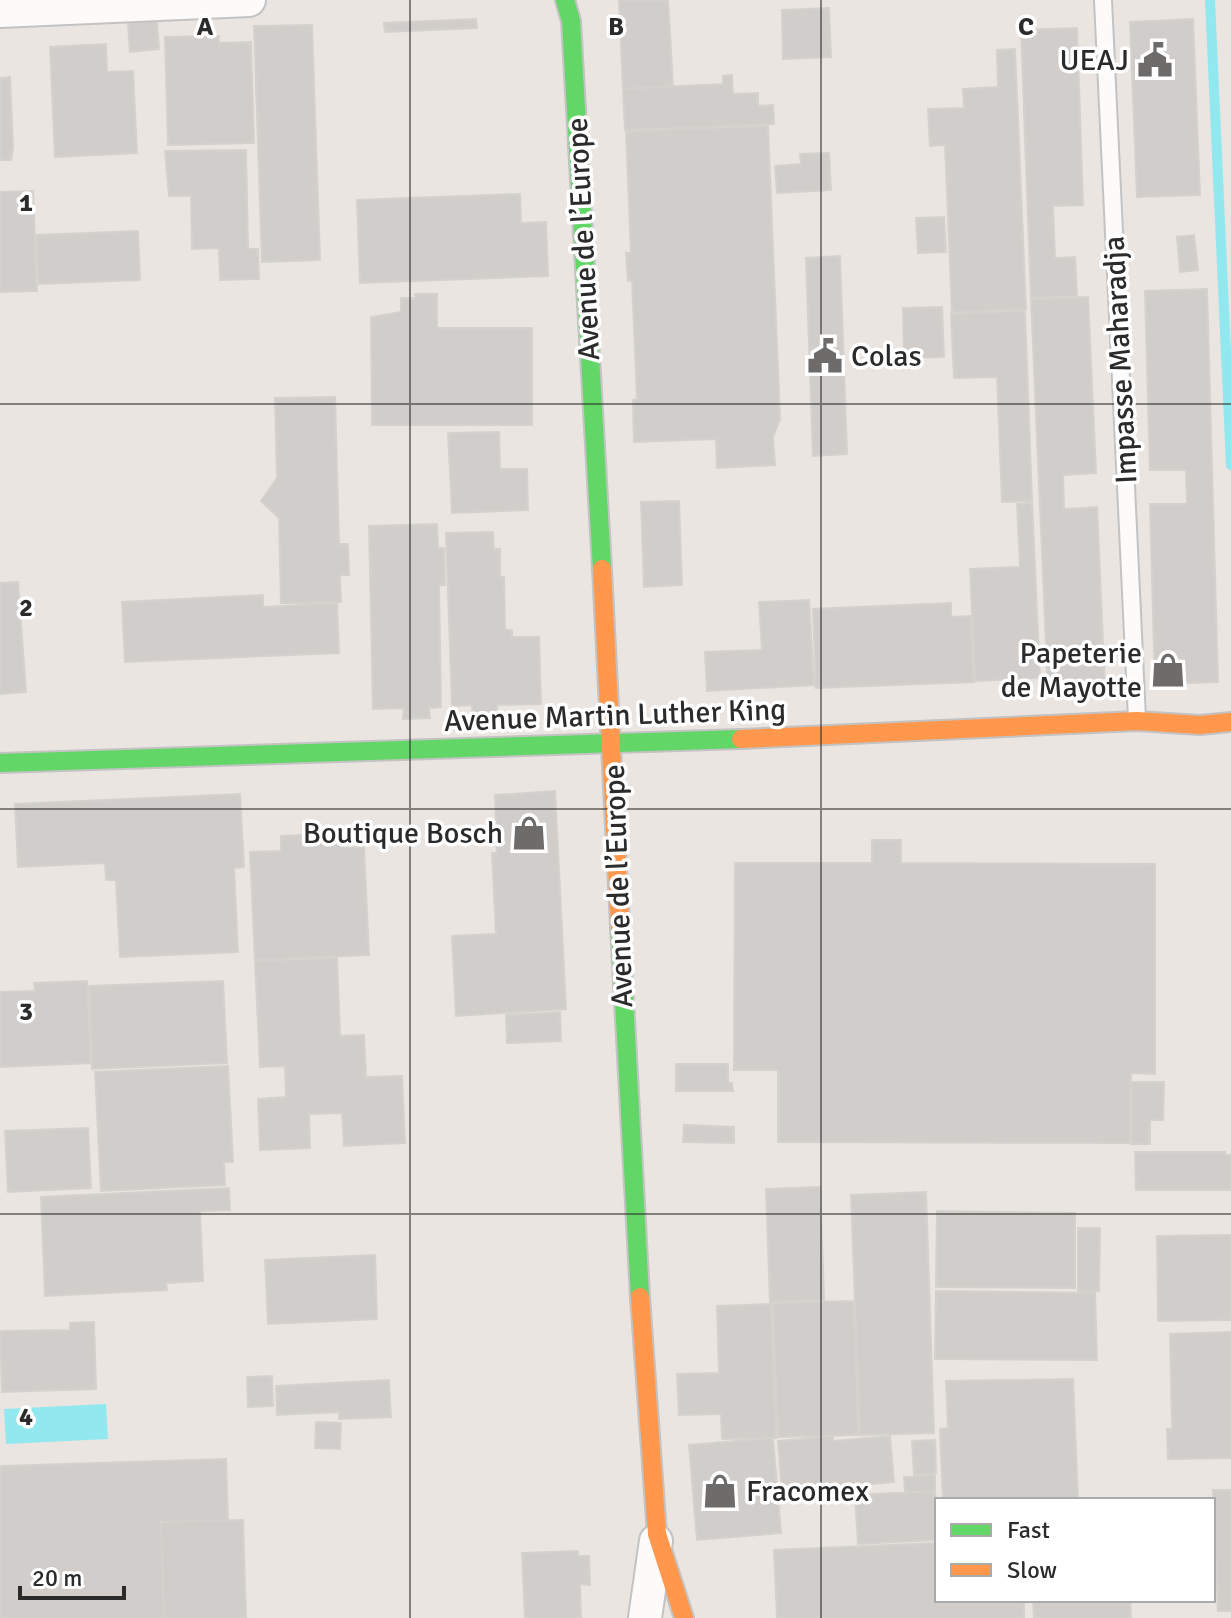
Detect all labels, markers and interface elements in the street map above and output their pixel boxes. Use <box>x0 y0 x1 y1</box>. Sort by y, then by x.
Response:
text: A <box>197 11 214 43</box>
text: B <box>608 11 624 43</box>
text: C <box>1018 11 1034 43</box>
public building icon: UEAJ <box>1136 41 1174 79</box>
place label: UEAJ <box>1060 42 1129 79</box>
street label: Avenue de l’Europe <box>559 117 608 361</box>
text: 1 <box>19 187 33 219</box>
street label: Impasse Maharadja <box>1096 235 1145 485</box>
public building icon: Colas <box>806 337 844 375</box>
place label: Colas <box>851 338 922 375</box>
text: 2 <box>19 592 33 624</box>
place label: Papeterie de Mayotte <box>1001 635 1142 706</box>
shop icon: Papeterie de Mayotte <box>1149 651 1187 689</box>
street label: Avenue Martin Luther King <box>443 691 787 740</box>
street label: Avenue de l’Europe <box>596 764 641 1008</box>
shop icon: Boutique Bosch <box>510 814 548 852</box>
place label: Boutique Bosch <box>303 815 503 852</box>
text: 3 <box>19 996 33 1028</box>
text: 4 <box>19 1401 33 1433</box>
shop icon: Fracomex <box>701 1472 739 1510</box>
place label: Fracomex <box>746 1473 869 1510</box>
legend <box>935 1498 1215 1602</box>
text: Fast <box>1007 1515 1050 1545</box>
scale bar <box>20 1550 124 1600</box>
text: Slow <box>1007 1555 1057 1585</box>
text: 20 m <box>32 1563 82 1593</box>

